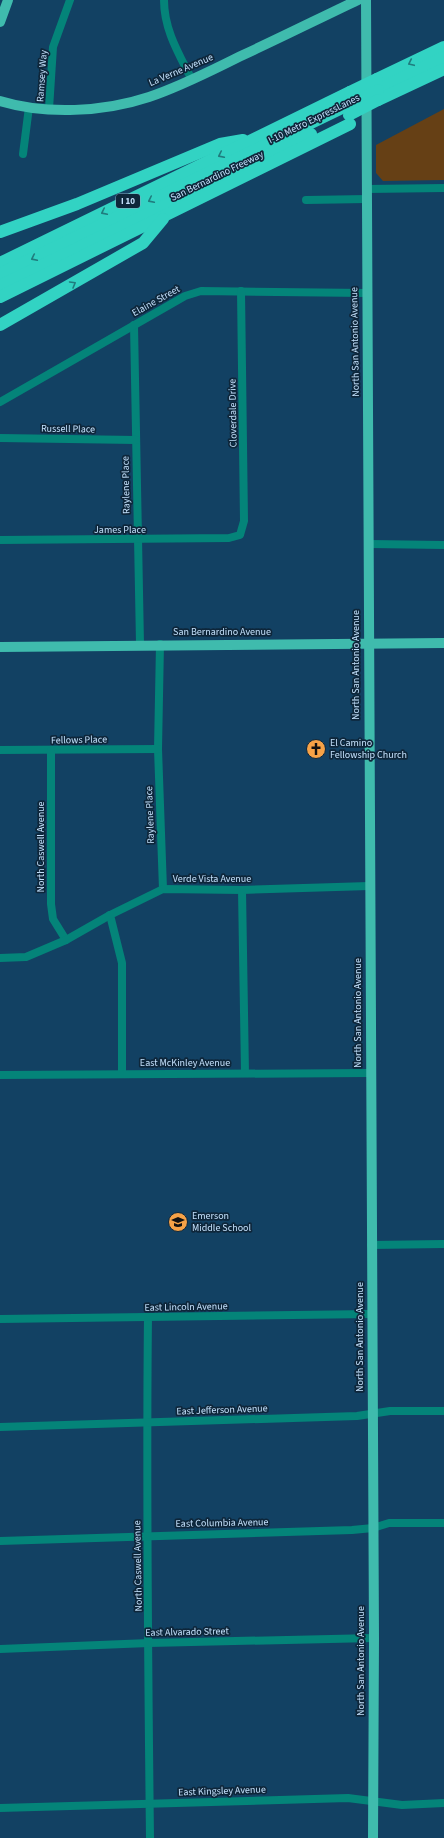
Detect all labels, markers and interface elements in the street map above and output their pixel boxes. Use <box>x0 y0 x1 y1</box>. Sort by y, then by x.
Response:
street label: Ramsey Way <box>33 49 51 103</box>
street label: La Verne Avenue <box>147 50 215 90</box>
one-way arrow <box>407 58 415 66</box>
street label: I-10 Metro ExpressLanes <box>266 91 362 147</box>
street label: San Bernardino Freeway <box>168 147 266 205</box>
one-way arrow <box>217 150 225 158</box>
road number: I 10 <box>116 194 140 208</box>
one-way arrow <box>147 196 155 203</box>
one-way arrow <box>100 207 108 215</box>
one-way arrow <box>31 253 38 261</box>
one-way arrow <box>68 281 76 288</box>
street label: Elaine Street <box>130 282 183 320</box>
street label: North San Antonio Avenue <box>347 287 363 397</box>
street label: Cloverdale Drive <box>225 379 241 447</box>
street label: Russell Place <box>41 422 95 436</box>
street label: Raylene Place <box>118 456 134 514</box>
street label: James Place <box>94 523 146 537</box>
street label: North San Antonio Avenue <box>349 610 363 720</box>
street label: San Bernardino Avenue <box>173 625 271 639</box>
street label: Fellows Place <box>51 733 107 747</box>
place label: El Camino Fellowship Church <box>330 736 407 762</box>
church icon: El Camino Fellowship Church <box>305 738 327 760</box>
street label: Raylene Place <box>142 786 158 844</box>
street label: North Caswell Avenue <box>34 801 48 893</box>
street label: Verde Vista Avenue <box>173 872 251 886</box>
street label: North San Antonio Avenue <box>351 958 365 1068</box>
street label: East McKinley Avenue <box>140 1056 230 1070</box>
place label: Emerson Middle School <box>192 1209 252 1235</box>
school or university icon: Emerson Middle School <box>167 1211 189 1233</box>
street label: North San Antonio Avenue <box>353 1282 367 1392</box>
street label: East Lincoln Avenue <box>144 1299 228 1315</box>
street label: East Jefferson Avenue <box>176 1401 268 1419</box>
street label: East Columbia Avenue <box>175 1515 269 1531</box>
street label: North Caswell Avenue <box>130 1520 146 1612</box>
street label: North San Antonio Avenue <box>354 1606 368 1716</box>
street label: East Alvarado Street <box>145 1624 229 1640</box>
street label: East Kingsley Avenue <box>178 1782 266 1800</box>

